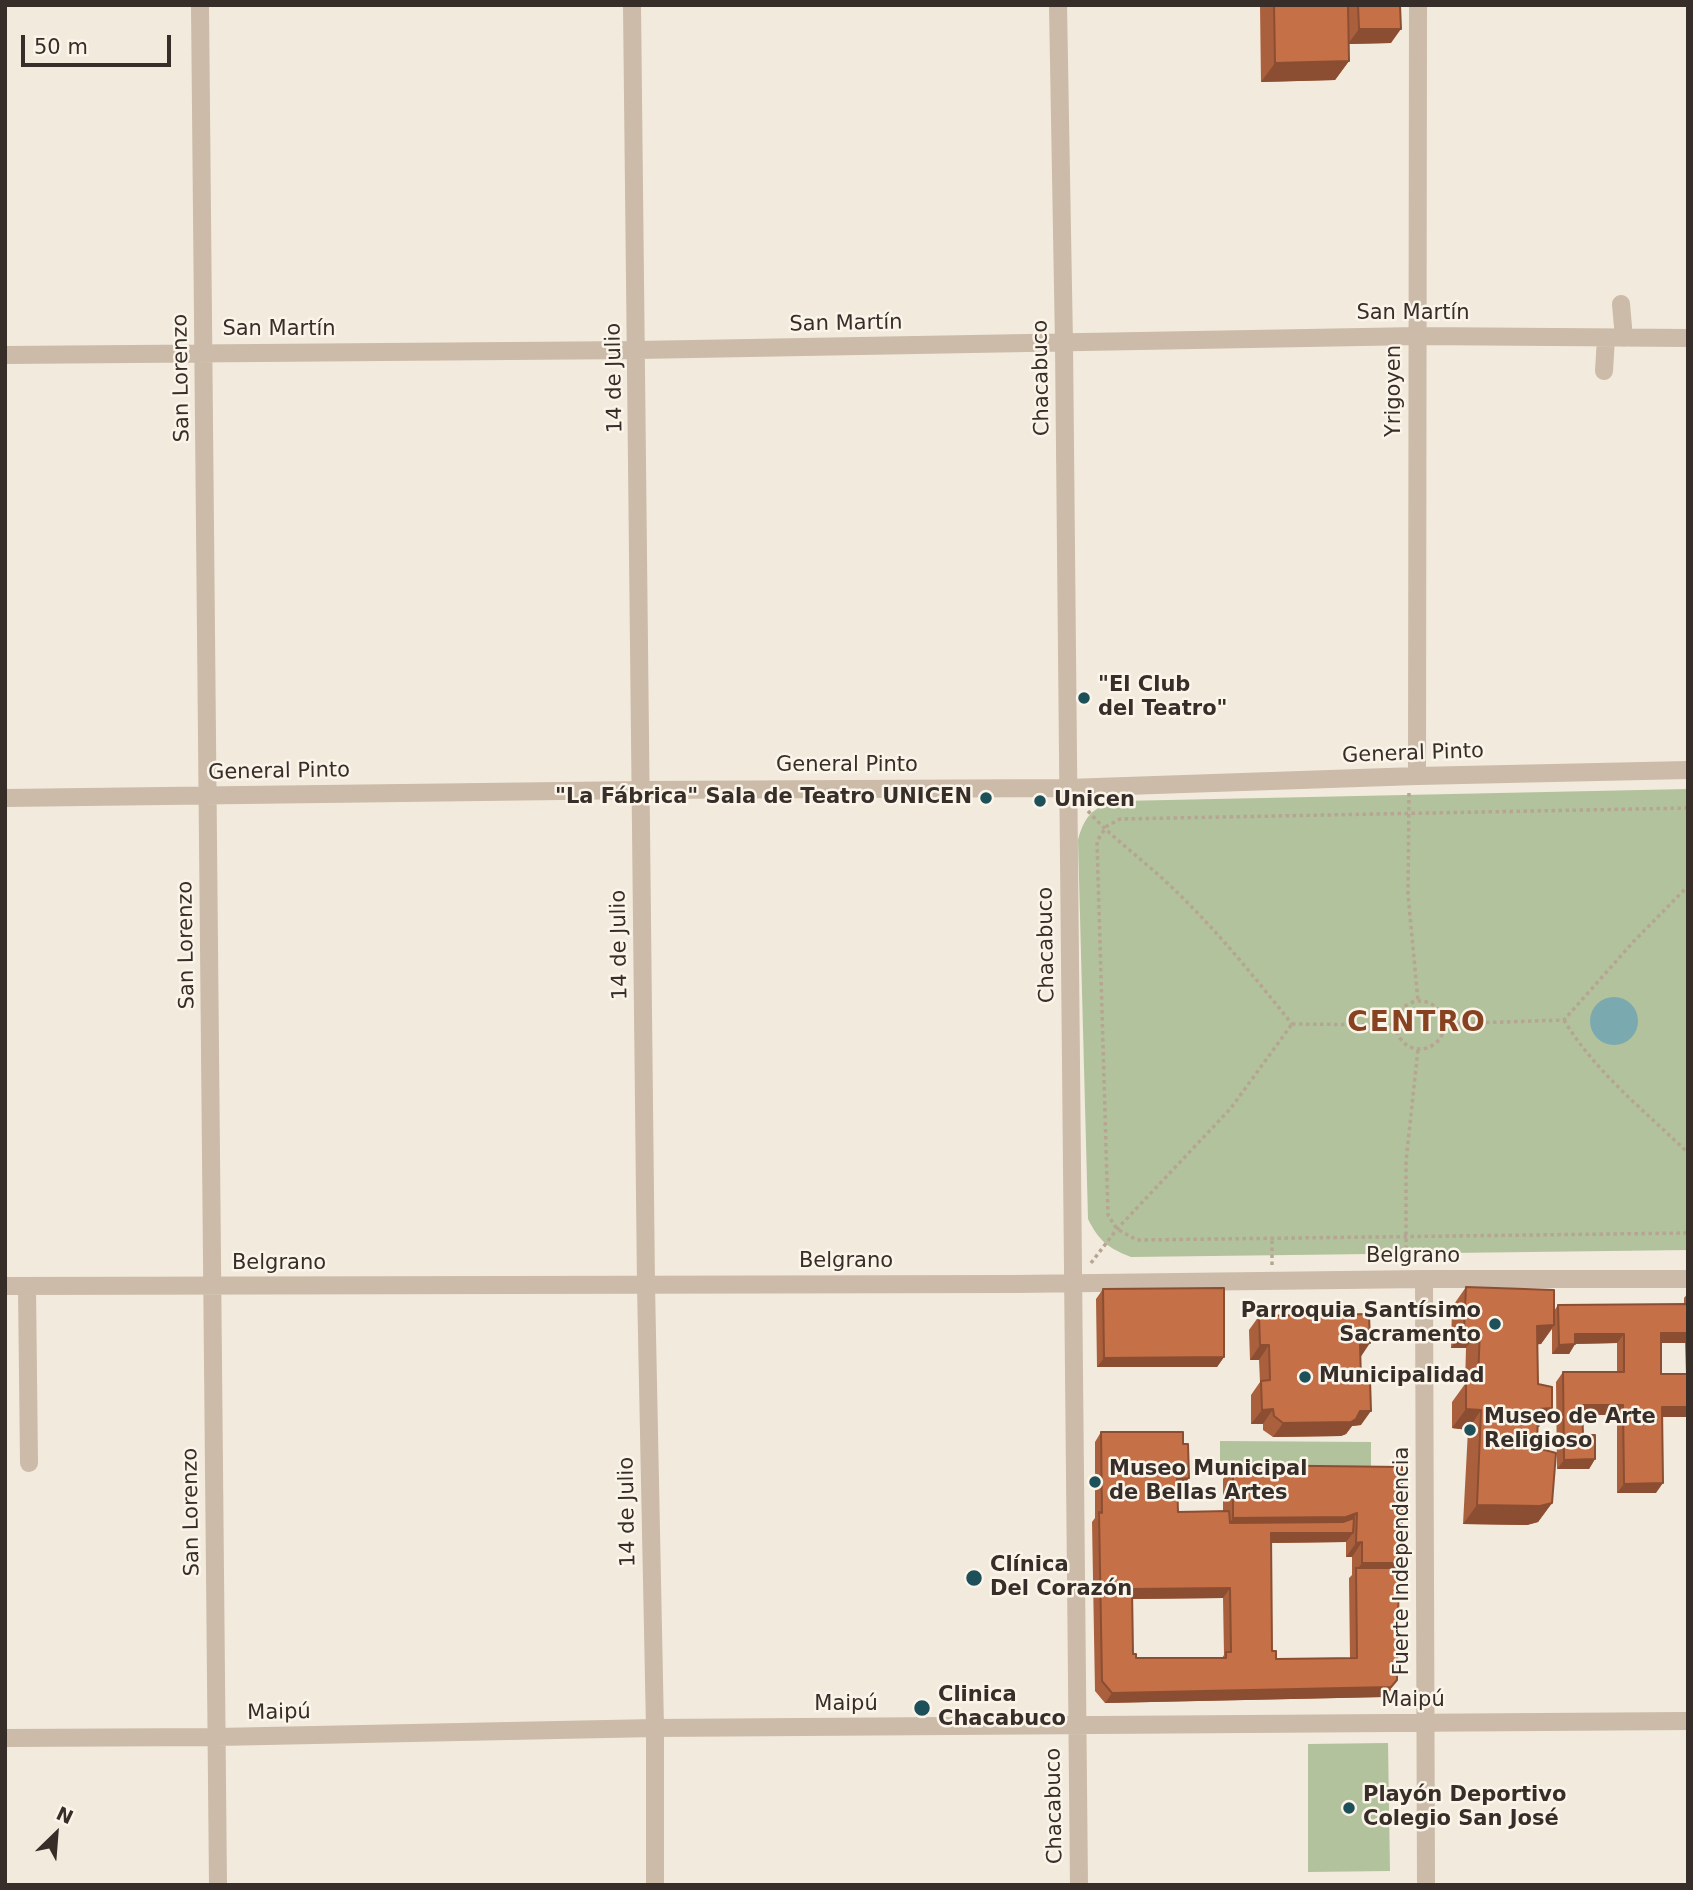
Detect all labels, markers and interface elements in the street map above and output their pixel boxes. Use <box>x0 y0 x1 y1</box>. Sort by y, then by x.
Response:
scale bar <box>24 21 175 65</box>
text: 50 m <box>34 35 88 59</box>
street label: San Martín <box>1356 301 1470 327</box>
street label: San Martín <box>789 310 903 338</box>
street label: San Lorenzo <box>168 313 196 443</box>
street label: San Martín <box>222 317 336 343</box>
street label: Chacabuco <box>1028 320 1056 436</box>
street label: 14 de Julio <box>601 323 629 433</box>
street label: Yrigoyen <box>1382 345 1408 437</box>
place label: "El Club del Teatro" <box>1098 673 1227 723</box>
marker: "El Club del Teatro" <box>1076 690 1092 706</box>
street label: General Pinto <box>1342 739 1484 769</box>
street label: General Pinto <box>776 753 918 779</box>
street label: General Pinto <box>208 758 350 786</box>
place label: "La Fábrica" Sala de Teatro UNICEN <box>555 785 972 811</box>
place label: Unicen <box>1054 788 1135 814</box>
marker: "La Fábrica" Sala de Teatro UNICEN <box>978 790 994 806</box>
marker: Unicen <box>1032 793 1048 809</box>
street label: San Lorenzo <box>173 880 201 1010</box>
street label: Chacabuco <box>1033 887 1061 1003</box>
street label: 14 de Julio <box>606 890 634 1000</box>
district label: CENTRO <box>1348 1007 1486 1041</box>
street label: Belgrano <box>1366 1244 1460 1270</box>
street label: Belgrano <box>799 1249 893 1275</box>
street label: Belgrano <box>232 1251 326 1277</box>
place label: Parroquia Santísimo Sacramento <box>1241 1299 1481 1349</box>
marker: Parroquia Santísimo Sacramento <box>1487 1316 1503 1332</box>
place label: Municipalidad <box>1319 1364 1484 1390</box>
marker: Municipalidad <box>1297 1369 1313 1385</box>
place label: Museo de Arte Religioso <box>1484 1405 1656 1455</box>
marker: Museo de Arte Religioso <box>1462 1422 1478 1438</box>
street label: San Lorenzo <box>178 1447 206 1577</box>
street label: Fuerte Independencia <box>1390 1447 1416 1675</box>
street label: 14 de Julio <box>614 1457 642 1567</box>
place label: Museo Municipal de Bellas Artes <box>1109 1457 1307 1507</box>
marker: Museo Municipal de Bellas Artes <box>1087 1474 1103 1490</box>
place label: Clínica Del Corazón <box>990 1553 1132 1603</box>
marker: Clínica Del Corazón <box>964 1568 984 1588</box>
place label: Clinica Chacabuco <box>938 1683 1066 1733</box>
street label: Maipú <box>1381 1688 1445 1714</box>
street label: Maipú <box>814 1692 878 1718</box>
marker: Clinica Chacabuco <box>912 1698 932 1718</box>
street label: Maipú <box>247 1700 311 1726</box>
street label: Chacabuco <box>1041 1748 1069 1864</box>
place label: Playón Deportivo Colegio San José <box>1363 1783 1566 1833</box>
north arrow <box>21 1799 91 1869</box>
marker: Playón Deportivo Colegio San José <box>1341 1800 1357 1816</box>
text: N <box>53 1802 77 1828</box>

